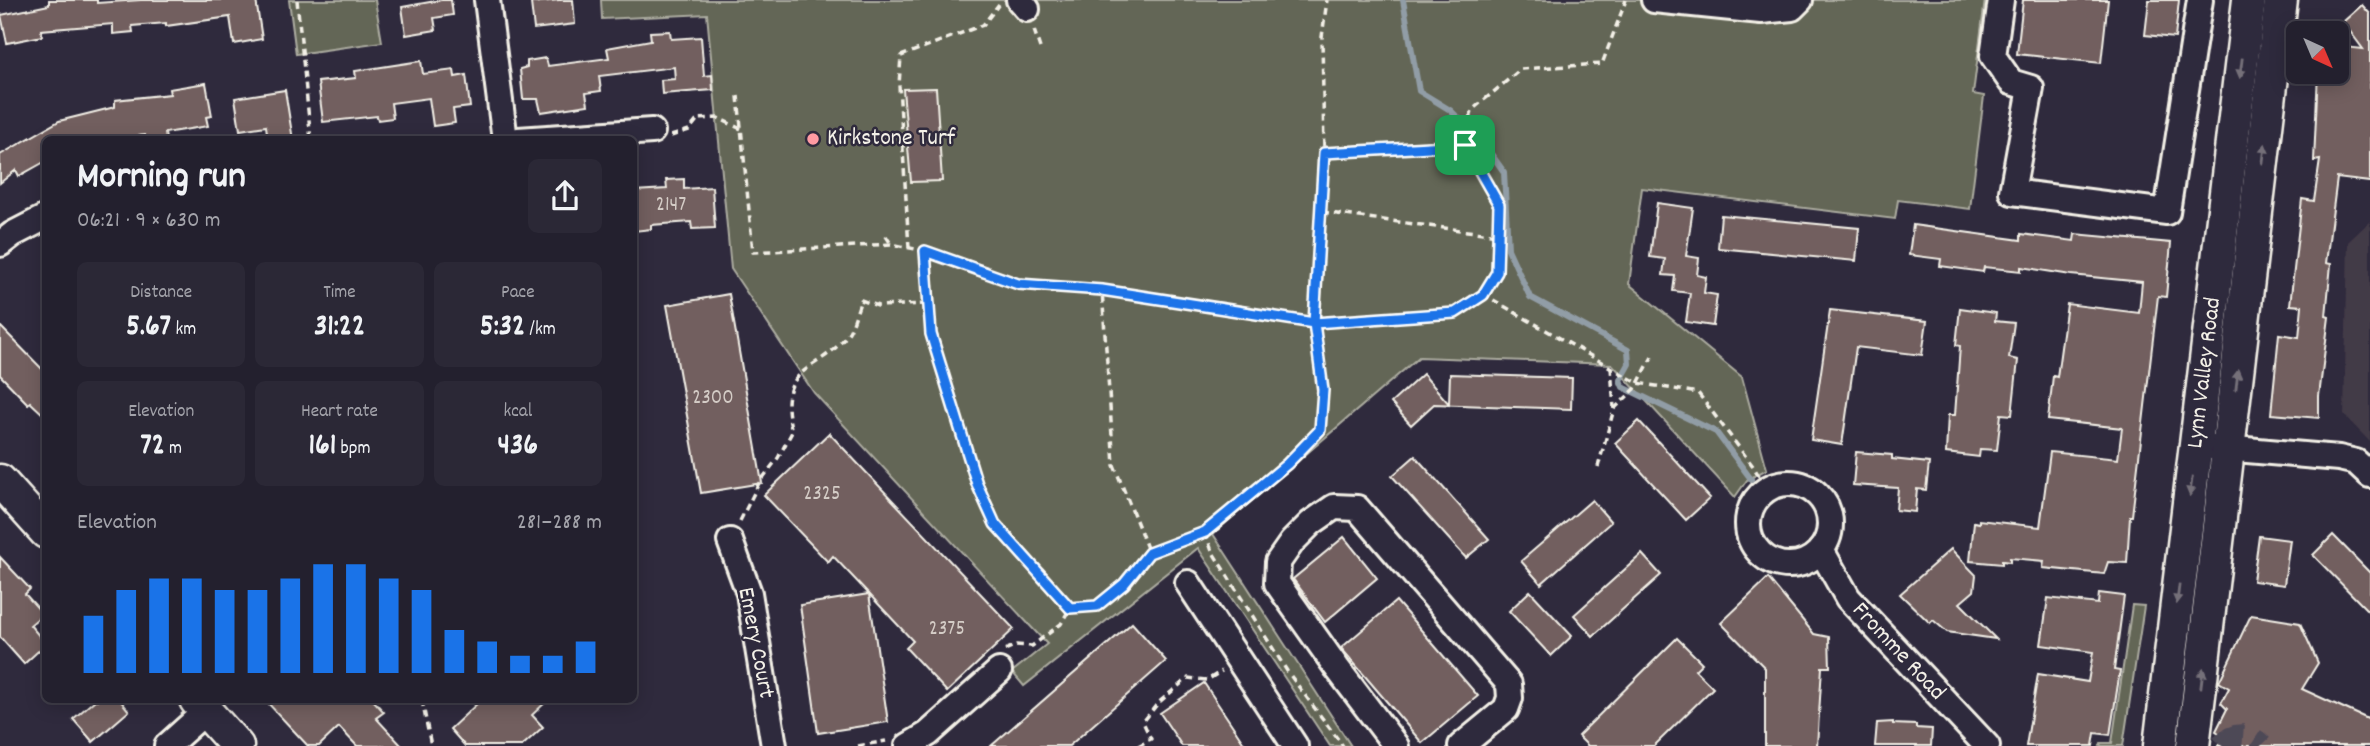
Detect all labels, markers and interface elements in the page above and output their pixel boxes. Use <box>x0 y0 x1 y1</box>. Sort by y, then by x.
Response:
north arrow <box>2286 21 2348 84</box>
map controls <box>2286 21 2349 84</box>
one-way arrow <box>2236 57 2247 79</box>
pin <box>1435 115 1495 175</box>
place label: Kirkstone Turf <box>827 122 956 156</box>
icon: arrive <box>1446 126 1484 164</box>
marker: Kirkstone Turf <box>805 131 821 147</box>
one-way arrow <box>2258 143 2269 165</box>
text: Morning run <box>77 151 246 206</box>
button: share <box>528 159 602 233</box>
house number: 2147 <box>656 191 686 221</box>
text: 06:21 · 9 × 630 m <box>77 205 221 238</box>
text: Distance <box>130 280 192 307</box>
text: Time <box>323 280 356 307</box>
text: Pace <box>501 280 535 307</box>
street label: Lynn Valley Road <box>2179 295 2231 451</box>
text: 5.67 <box>126 307 171 350</box>
text: 31:22 <box>314 307 365 350</box>
text: 5:32 <box>480 307 525 350</box>
text: km <box>171 317 196 344</box>
text: /km <box>525 317 556 344</box>
one-way arrow <box>2232 369 2243 391</box>
house number: 2300 <box>692 384 734 414</box>
text: Elevation <box>128 399 194 426</box>
text: Heart rate <box>301 399 378 426</box>
text: kcal <box>503 399 532 426</box>
text: 72 <box>140 426 165 469</box>
text: 161 <box>308 426 336 469</box>
text: 436 <box>498 426 538 469</box>
text: m <box>165 436 182 463</box>
text: bpm <box>336 436 371 463</box>
one-way arrow <box>2186 475 2197 497</box>
house number: 2325 <box>803 480 841 510</box>
text: Elevation <box>77 507 157 540</box>
text: 281–288 m <box>517 507 602 540</box>
one-way arrow <box>2172 583 2183 605</box>
street label: Emery Court <box>728 584 782 702</box>
street label: Fromme Road <box>1843 595 1953 709</box>
house number: 2375 <box>929 615 965 645</box>
one-way arrow <box>2196 667 2207 689</box>

